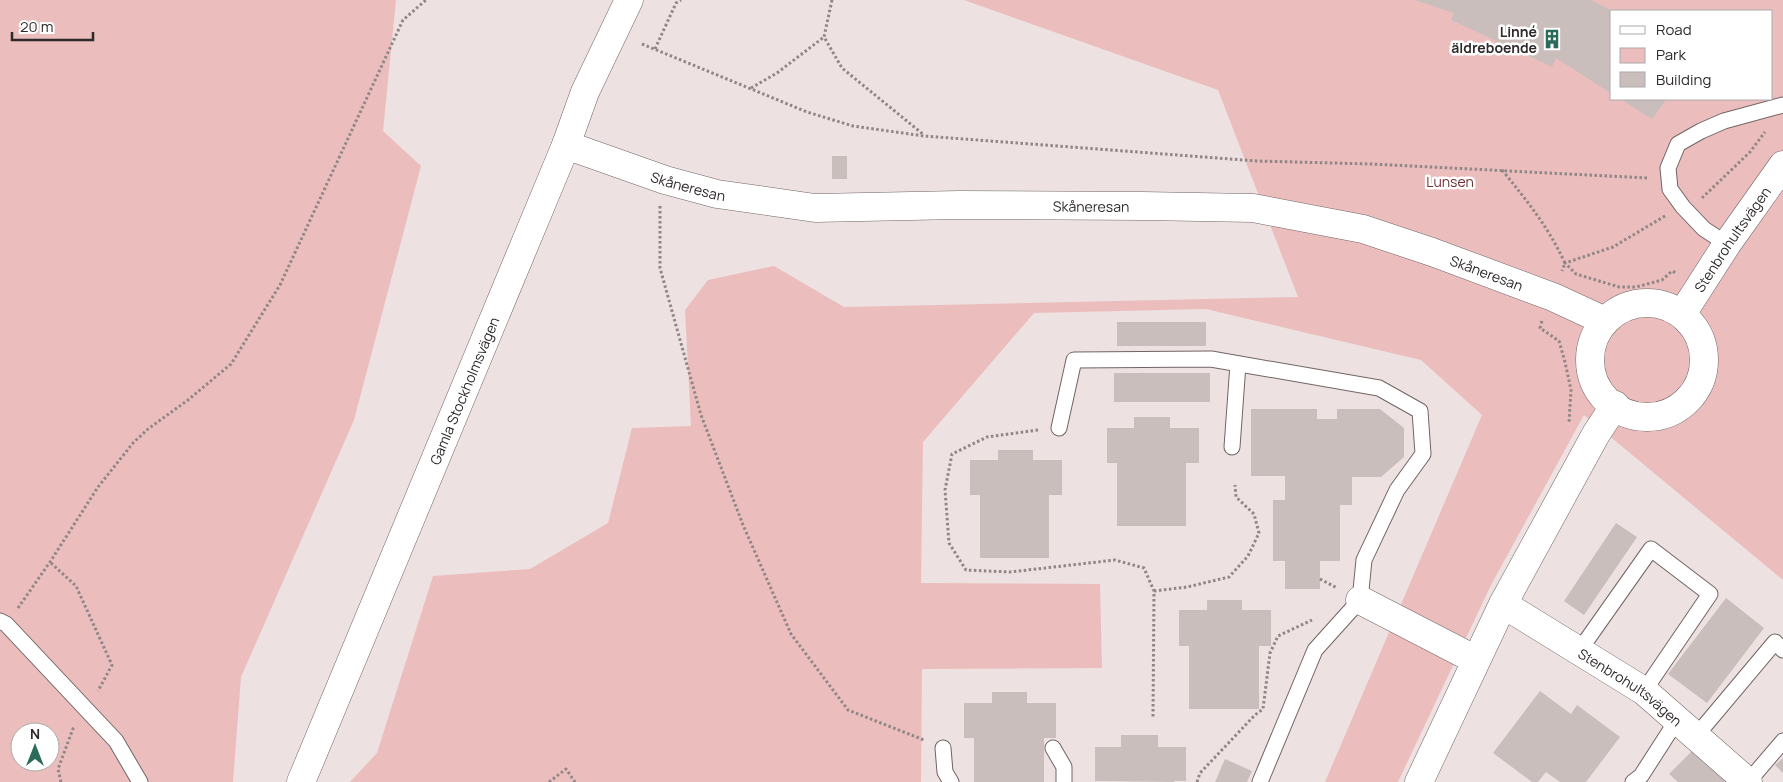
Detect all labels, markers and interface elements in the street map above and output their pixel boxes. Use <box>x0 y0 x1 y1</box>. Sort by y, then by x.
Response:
scale bar <box>12 10 94 42</box>
legend <box>1610 10 1773 100</box>
text: 20 m <box>20 16 53 37</box>
text: Road <box>1656 19 1692 40</box>
place label: Linné äldreboende <box>1451 22 1537 57</box>
building icon: Linné äldreboende <box>1541 28 1563 50</box>
text: Park <box>1656 44 1686 65</box>
text: Building <box>1656 69 1711 90</box>
street label: Skåneresan <box>648 166 727 205</box>
park label: Lunsen <box>1426 172 1474 191</box>
street label: Stenbrohultsvägen <box>1689 183 1774 295</box>
street label: Skåneresan <box>1053 196 1129 215</box>
street label: Skåneresan <box>1448 250 1526 295</box>
street label: Gamla Stockholmsvägen <box>425 314 503 467</box>
street label: Stenbrohultsvägen <box>1575 643 1686 730</box>
north arrow <box>10 722 60 772</box>
text: N <box>30 724 40 743</box>

